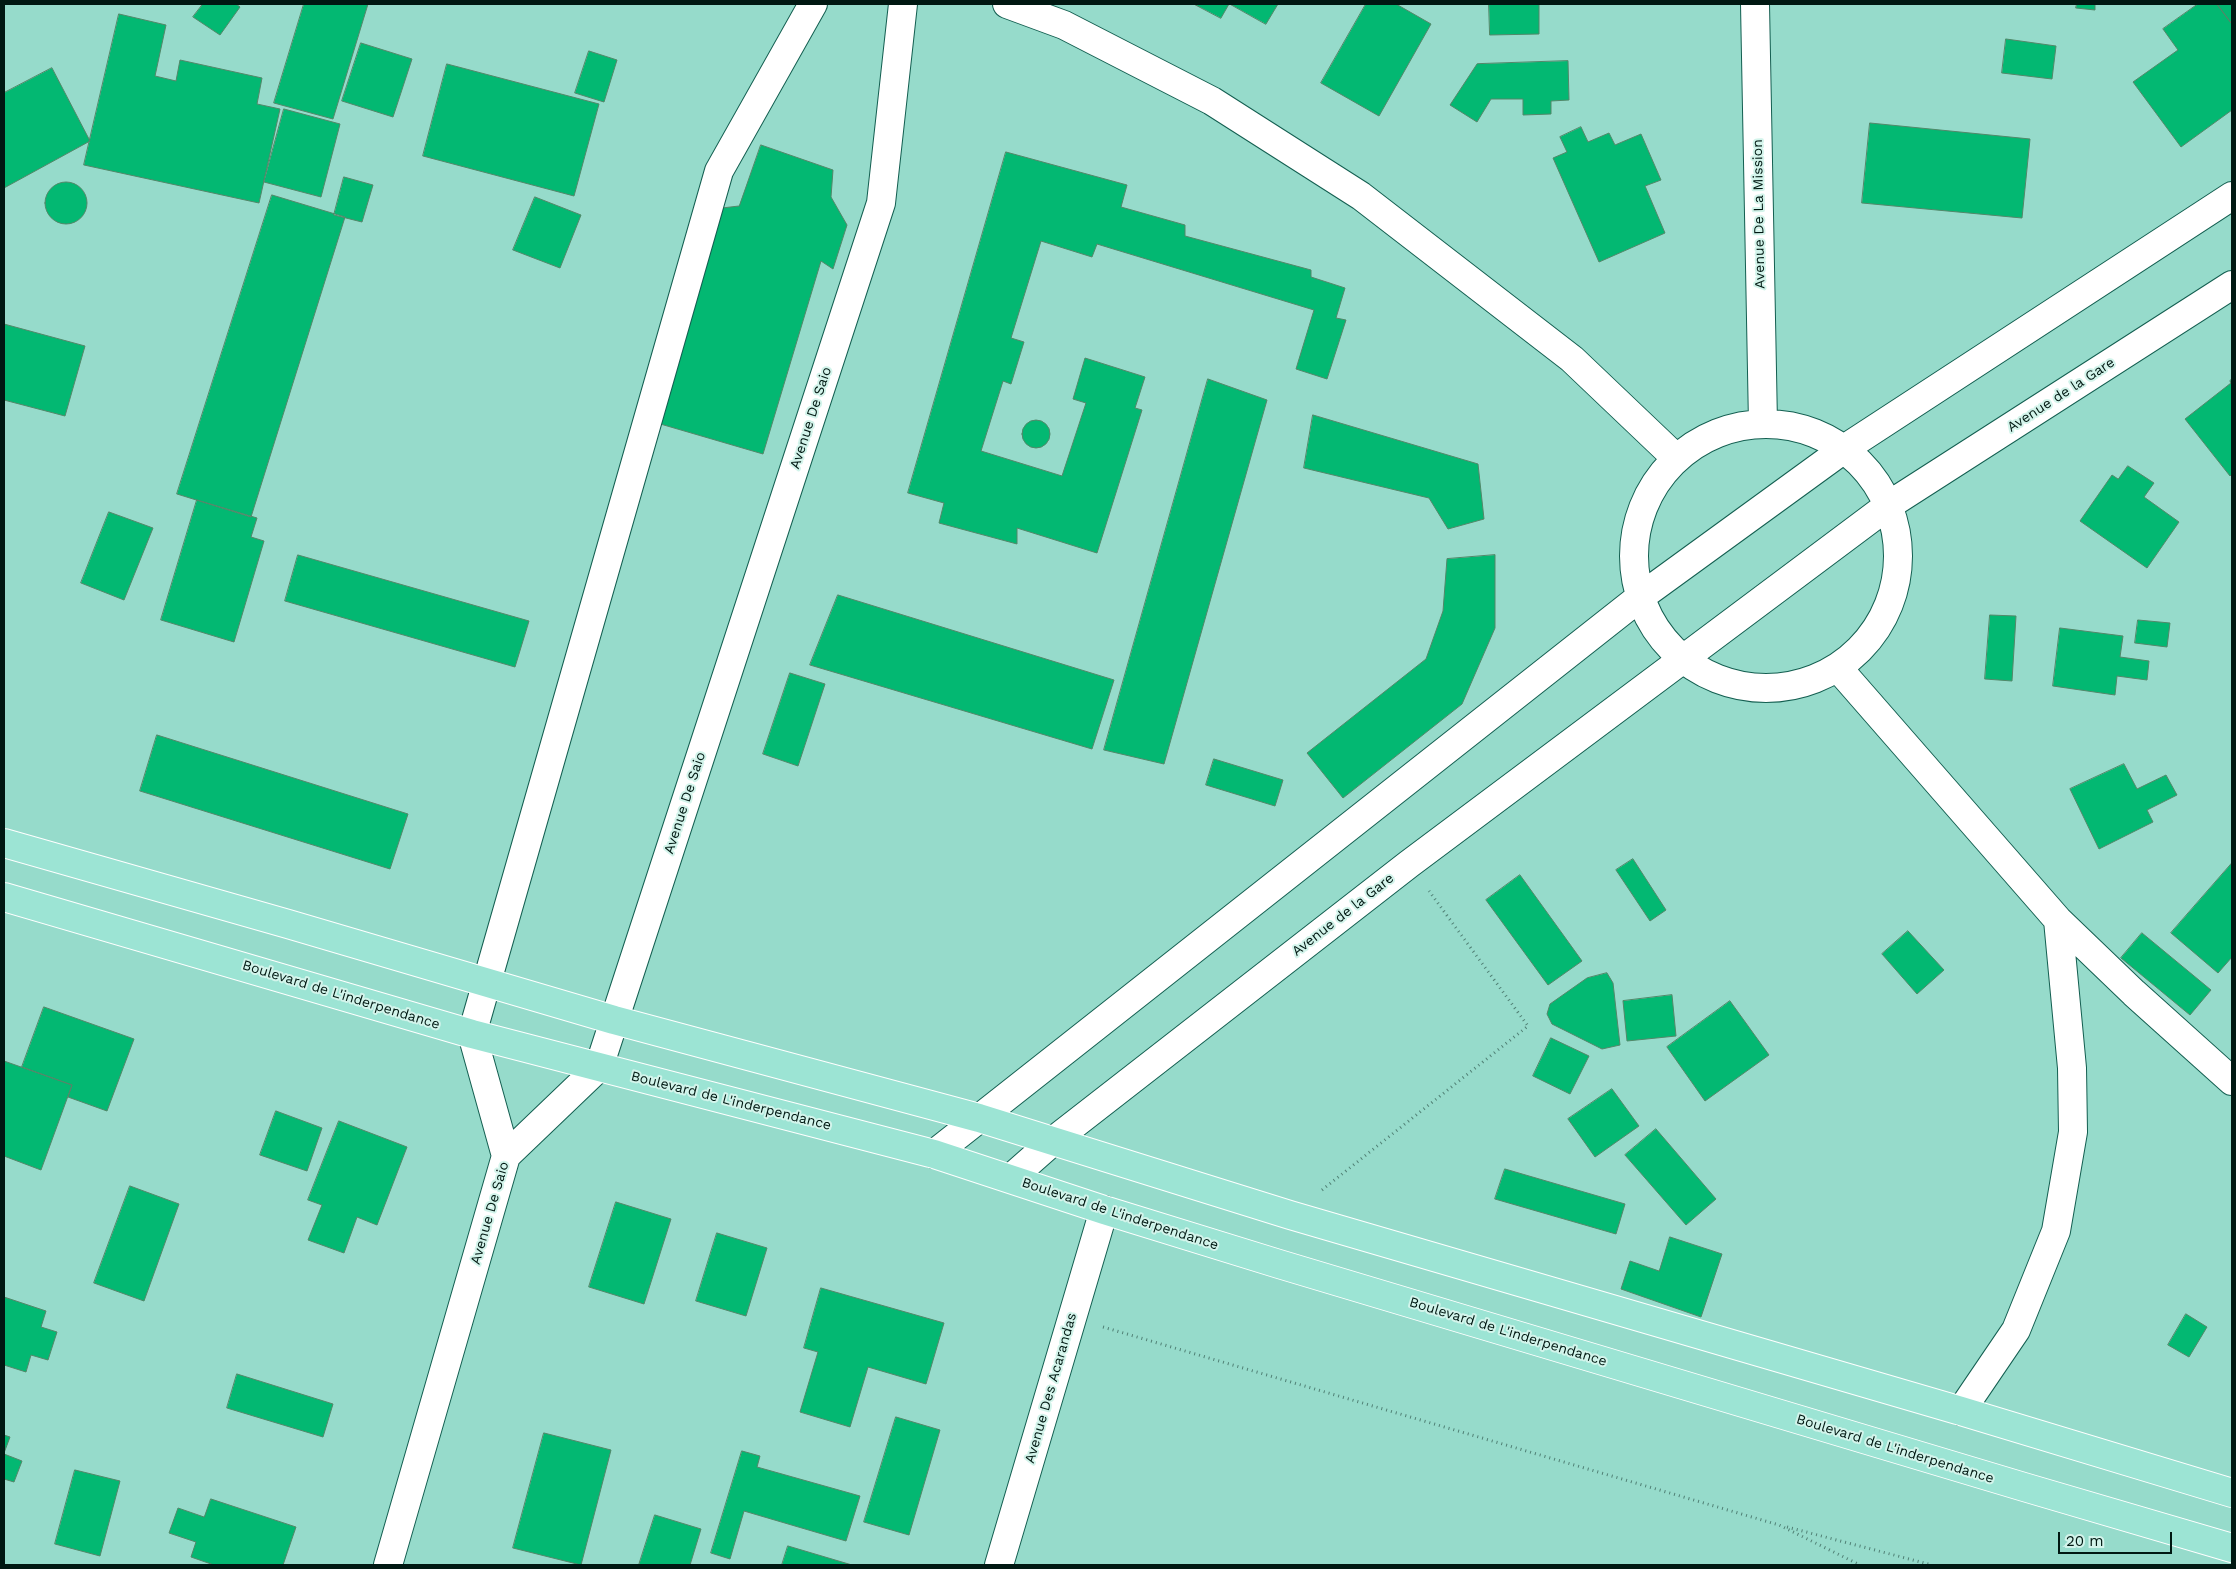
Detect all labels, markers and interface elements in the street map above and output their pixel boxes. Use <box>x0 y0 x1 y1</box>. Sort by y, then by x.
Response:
street label: Avenue De La Mission <box>1749 139 1769 289</box>
street label: Avenue de la Gare <box>2004 354 2118 436</box>
street label: Avenue De Saio <box>787 365 835 471</box>
street label: Avenue De Saio <box>661 750 709 856</box>
street label: Avenue de la Gare <box>1289 870 1397 960</box>
street label: Boulevard de L'inderpendance <box>240 957 442 1033</box>
street label: Boulevard de L'inderpendance <box>629 1068 833 1134</box>
street label: Avenue De Saio <box>467 1160 513 1266</box>
street label: Boulevard de L'inderpendance <box>1020 1174 1220 1254</box>
street label: Boulevard de L'inderpendance <box>1407 1294 1609 1370</box>
street label: Avenue Des Acarandas <box>1021 1311 1081 1465</box>
street label: Boulevard de L'inderpendance <box>1794 1411 1996 1487</box>
scale bar <box>2061 1522 2175 1554</box>
text: 20 m <box>2066 1532 2104 1550</box>

